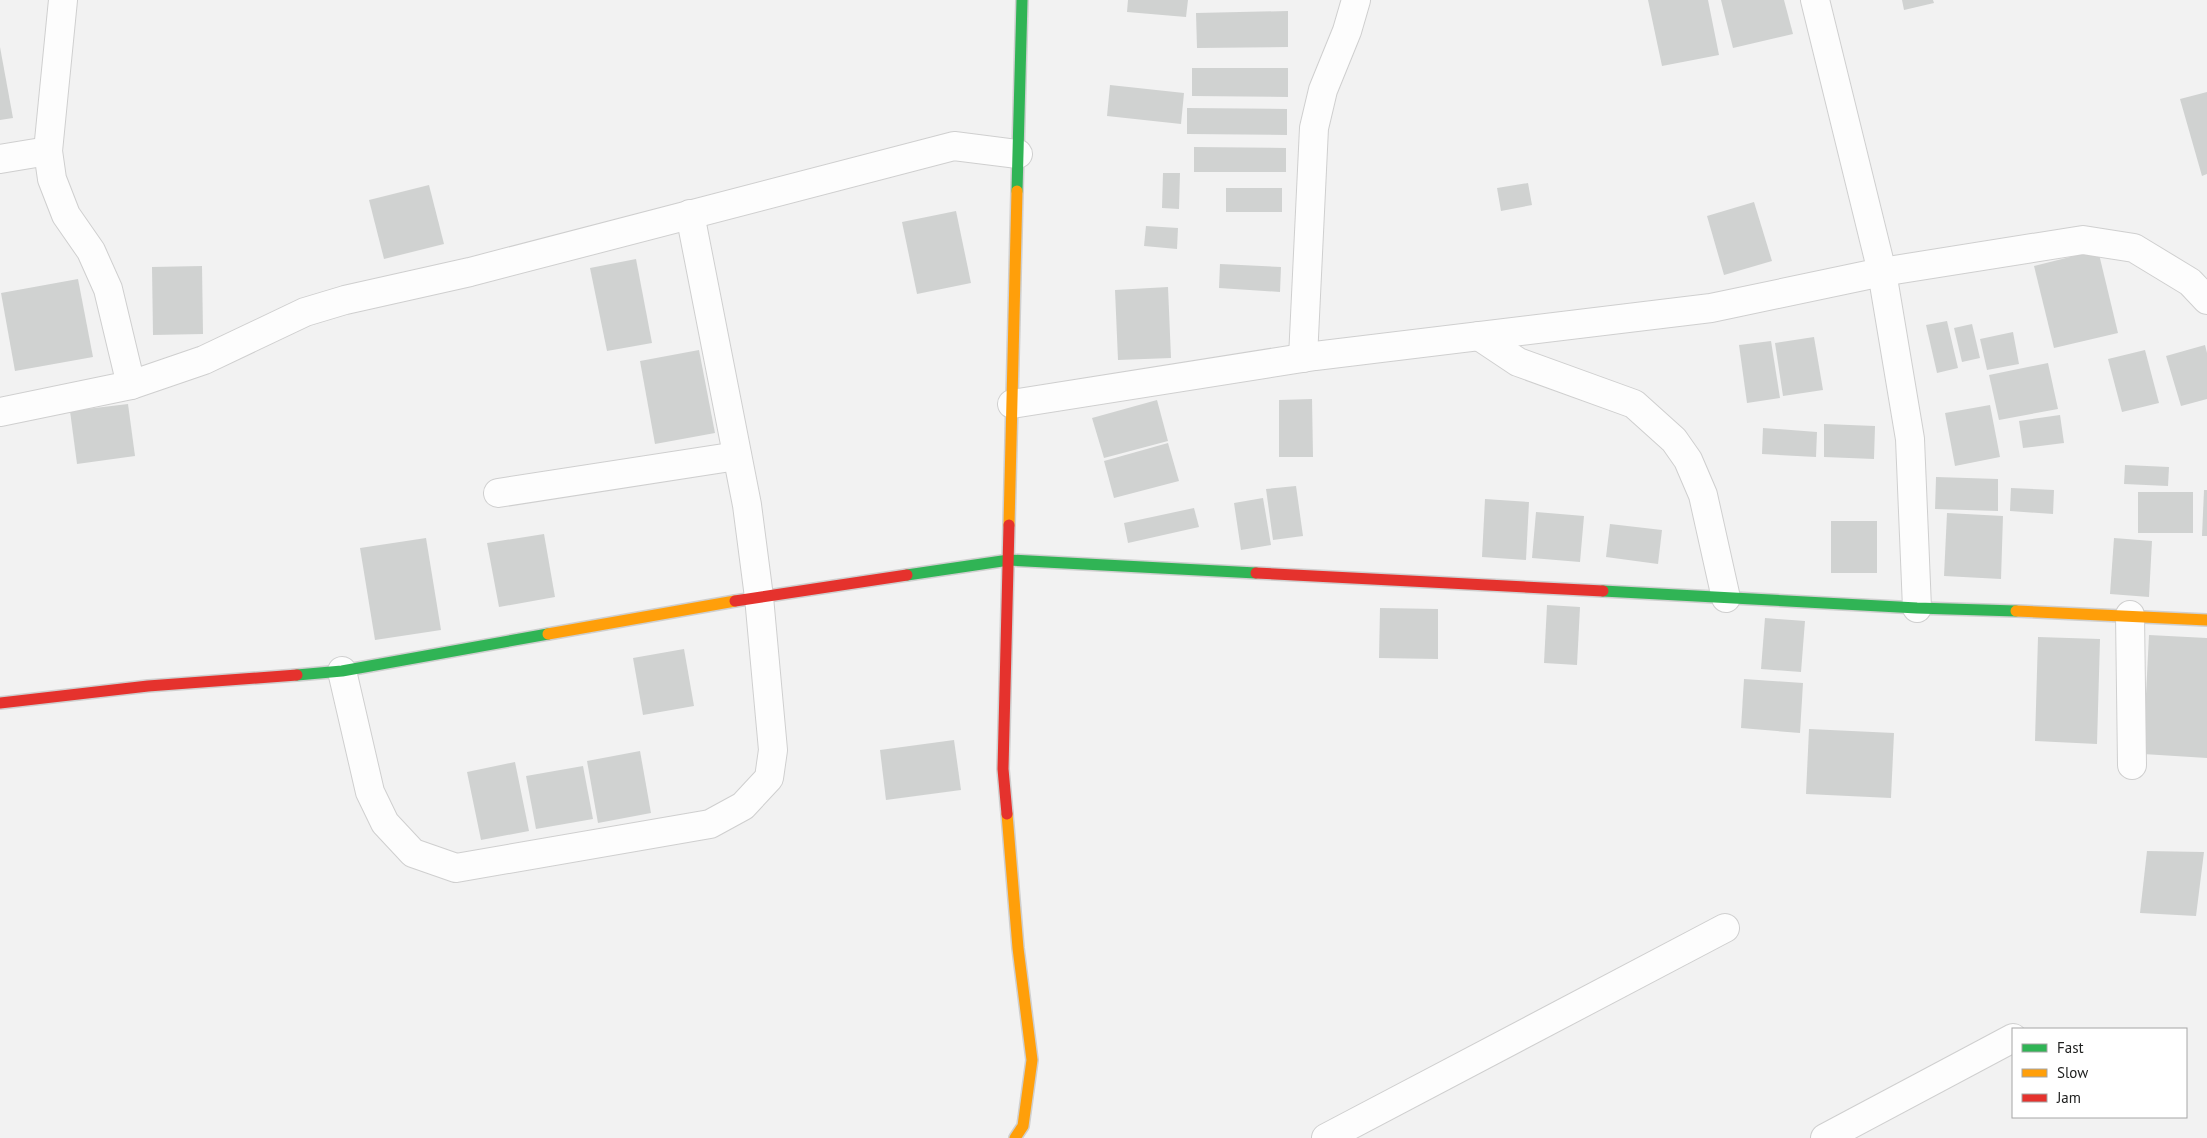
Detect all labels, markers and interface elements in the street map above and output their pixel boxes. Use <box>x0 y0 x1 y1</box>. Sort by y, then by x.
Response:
legend <box>2012 1028 2187 1118</box>
text: Fast <box>2057 1038 2084 1057</box>
text: Slow <box>2057 1063 2088 1082</box>
text: Jam <box>2056 1088 2081 1107</box>

